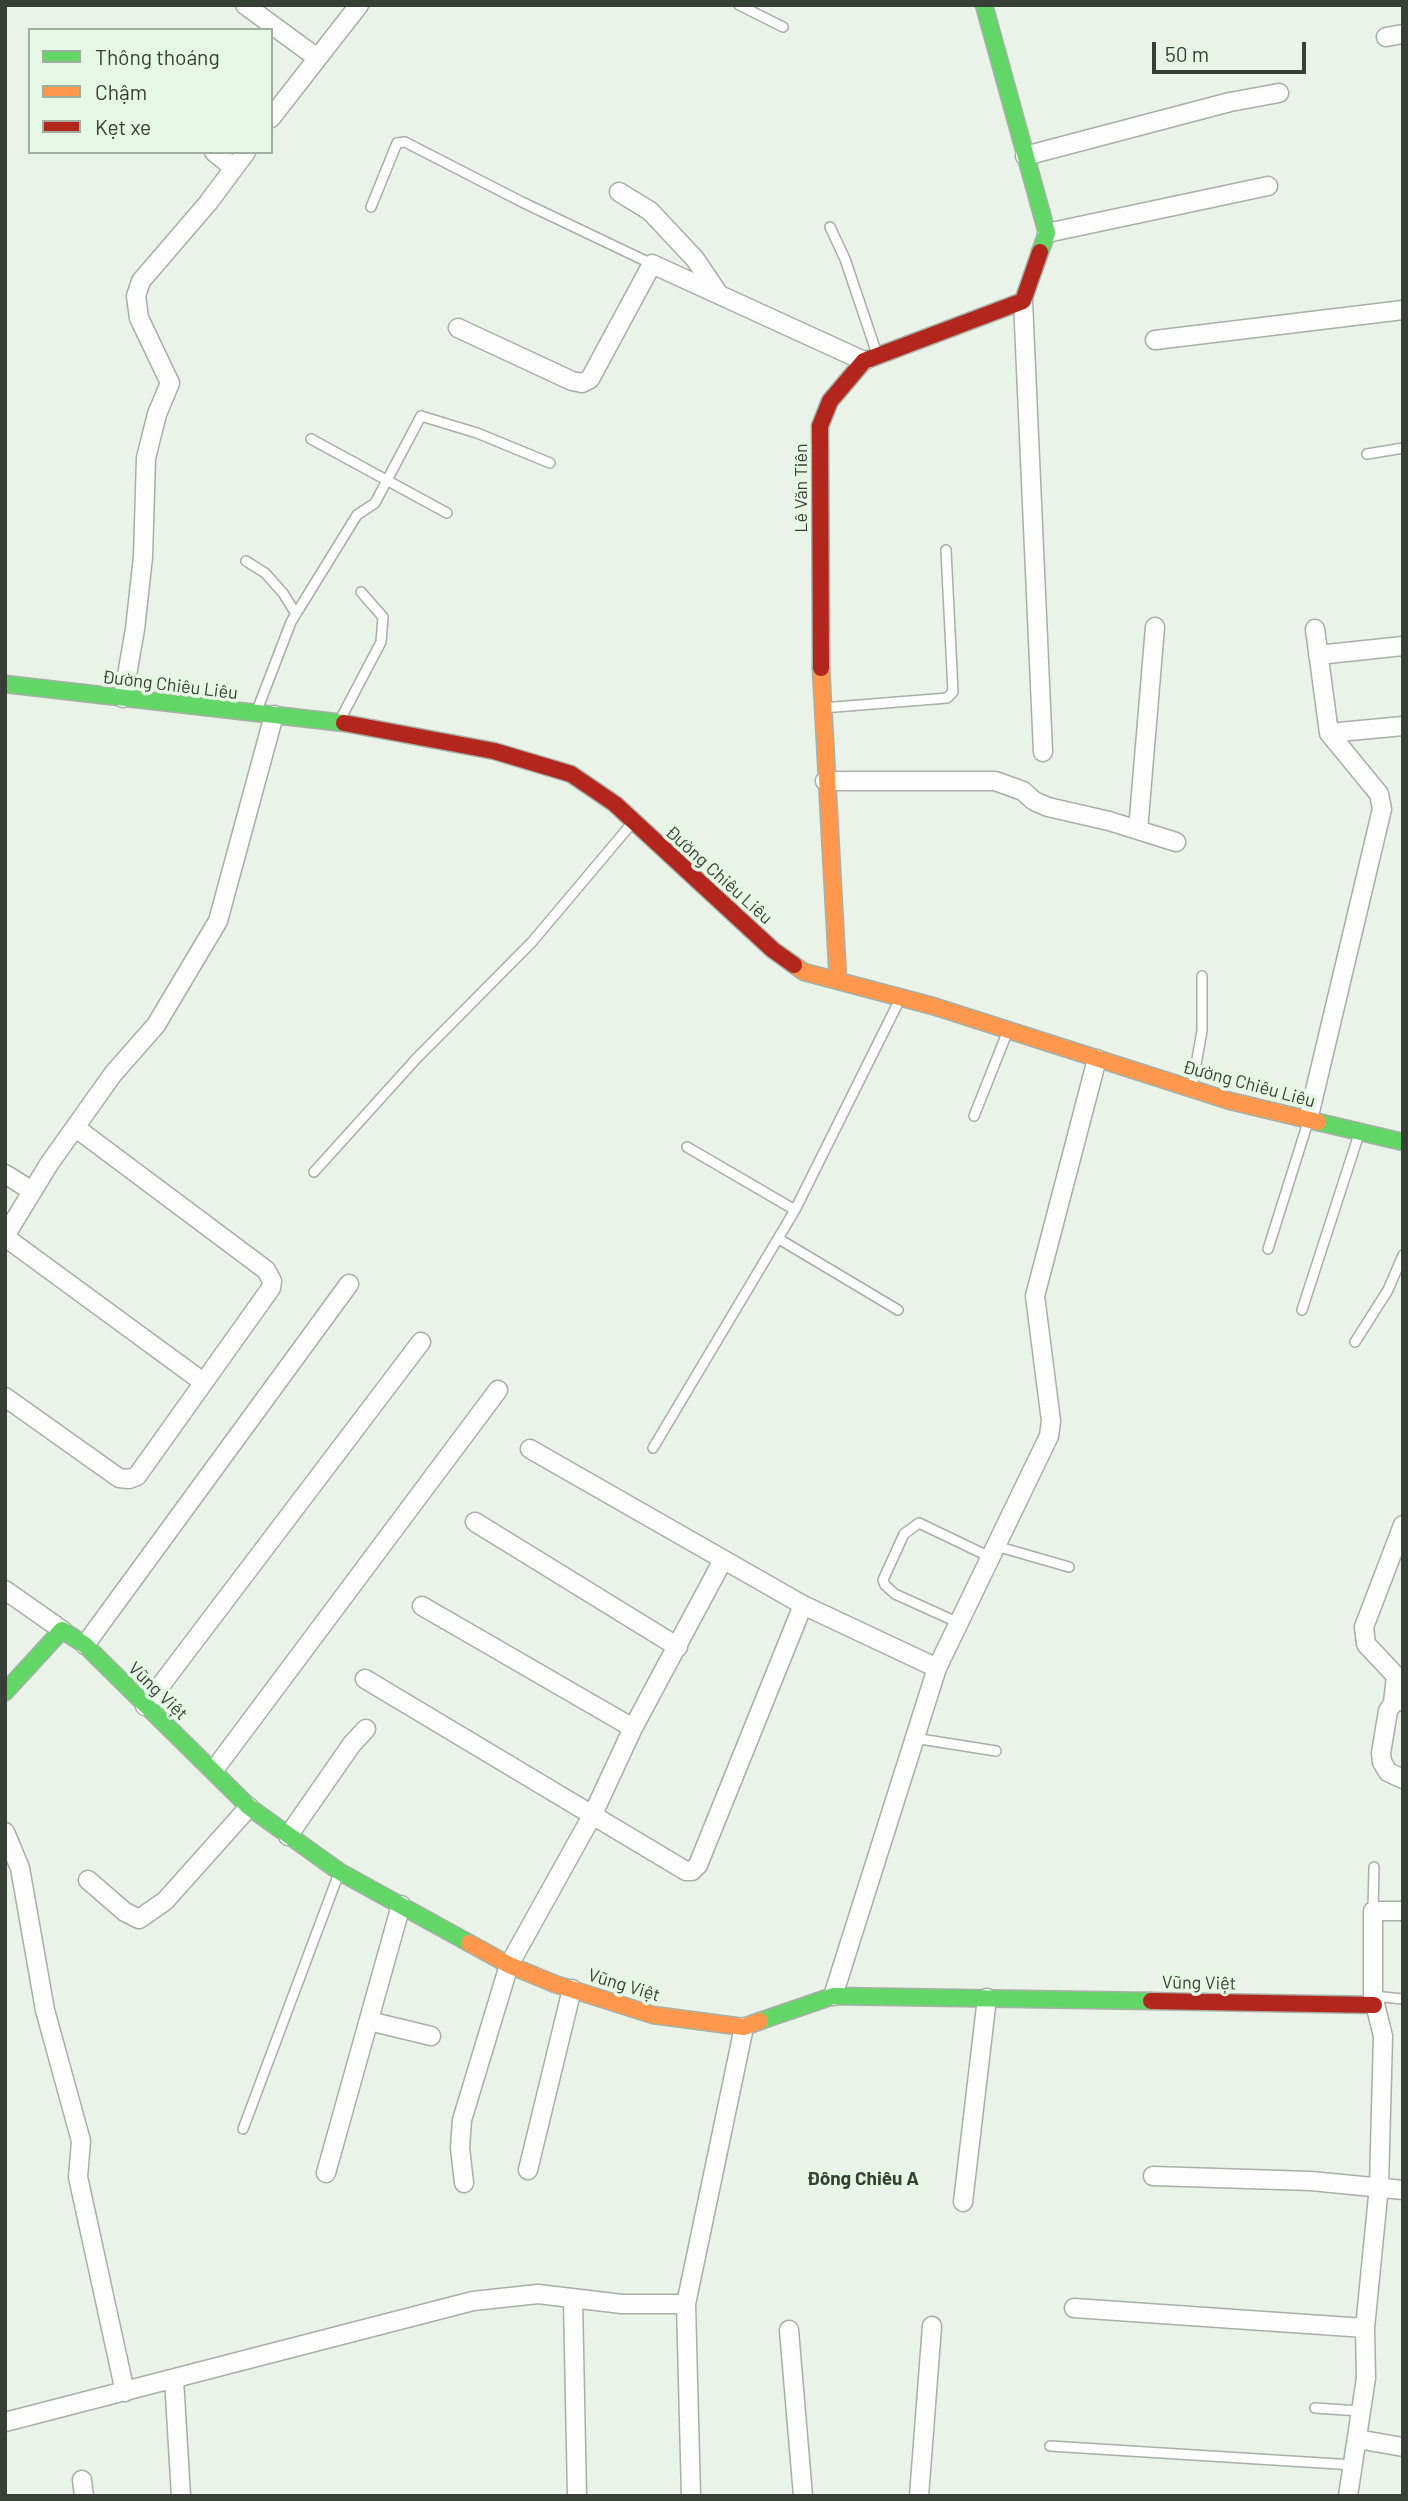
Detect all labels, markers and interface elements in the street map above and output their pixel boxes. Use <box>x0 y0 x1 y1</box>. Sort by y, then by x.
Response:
legend <box>28 28 273 154</box>
scale bar <box>1156 28 1310 72</box>
text: 50 m <box>1165 41 1209 66</box>
text: Thông thoáng <box>95 44 220 69</box>
text: Chậm <box>95 79 147 104</box>
text: Kẹt xe <box>95 114 151 139</box>
street label: Lê Văn Tiên <box>790 443 812 533</box>
street label: Đường Chiêu Liêu <box>101 666 239 704</box>
street label: Đường Chiêu Liêu <box>661 821 777 929</box>
street label: Đường Chiêu Liêu <box>1180 1056 1318 1112</box>
street label: Vũng Việt <box>124 1657 192 1725</box>
street label: Vũng Việt <box>585 1964 663 2006</box>
street label: Vũng Việt <box>1162 1972 1236 1994</box>
district label: Đông Chiêu A <box>807 2168 919 2190</box>

